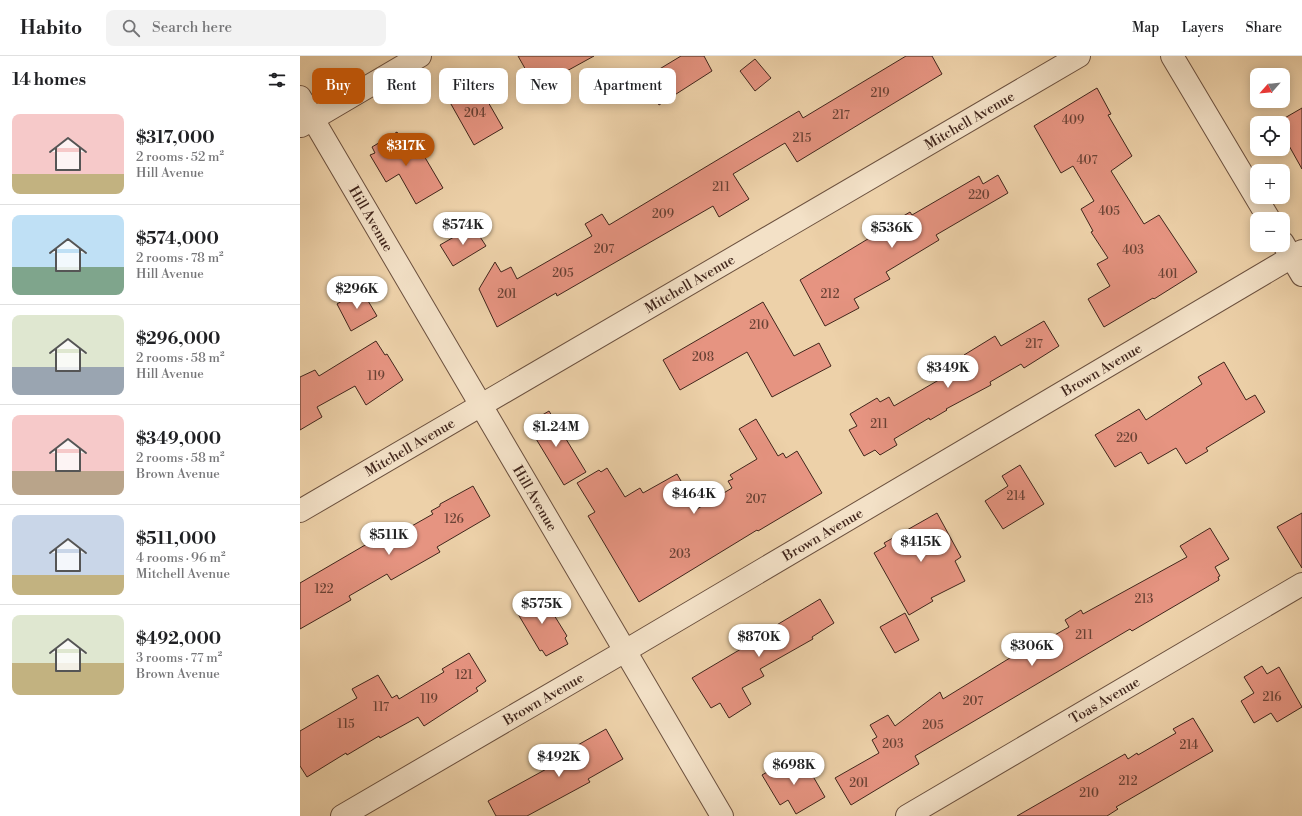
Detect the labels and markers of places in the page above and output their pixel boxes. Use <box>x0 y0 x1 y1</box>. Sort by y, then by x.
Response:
pin: $317K <box>378 133 434 167</box>
pin: $574K <box>435 212 491 246</box>
pin: $536K <box>864 215 920 249</box>
pin: $296K <box>329 276 385 310</box>
pin: $349K <box>920 355 976 389</box>
pin: $1.24M <box>523 414 589 448</box>
pin: $464K <box>666 481 722 515</box>
pin: $511K <box>361 522 417 556</box>
pin: $415K <box>893 529 949 563</box>
pin: $575K <box>514 591 570 625</box>
pin: $870K <box>731 624 787 658</box>
pin: $306K <box>1004 633 1060 667</box>
pin: $492K <box>531 744 587 778</box>
pin: $698K <box>766 752 822 786</box>

